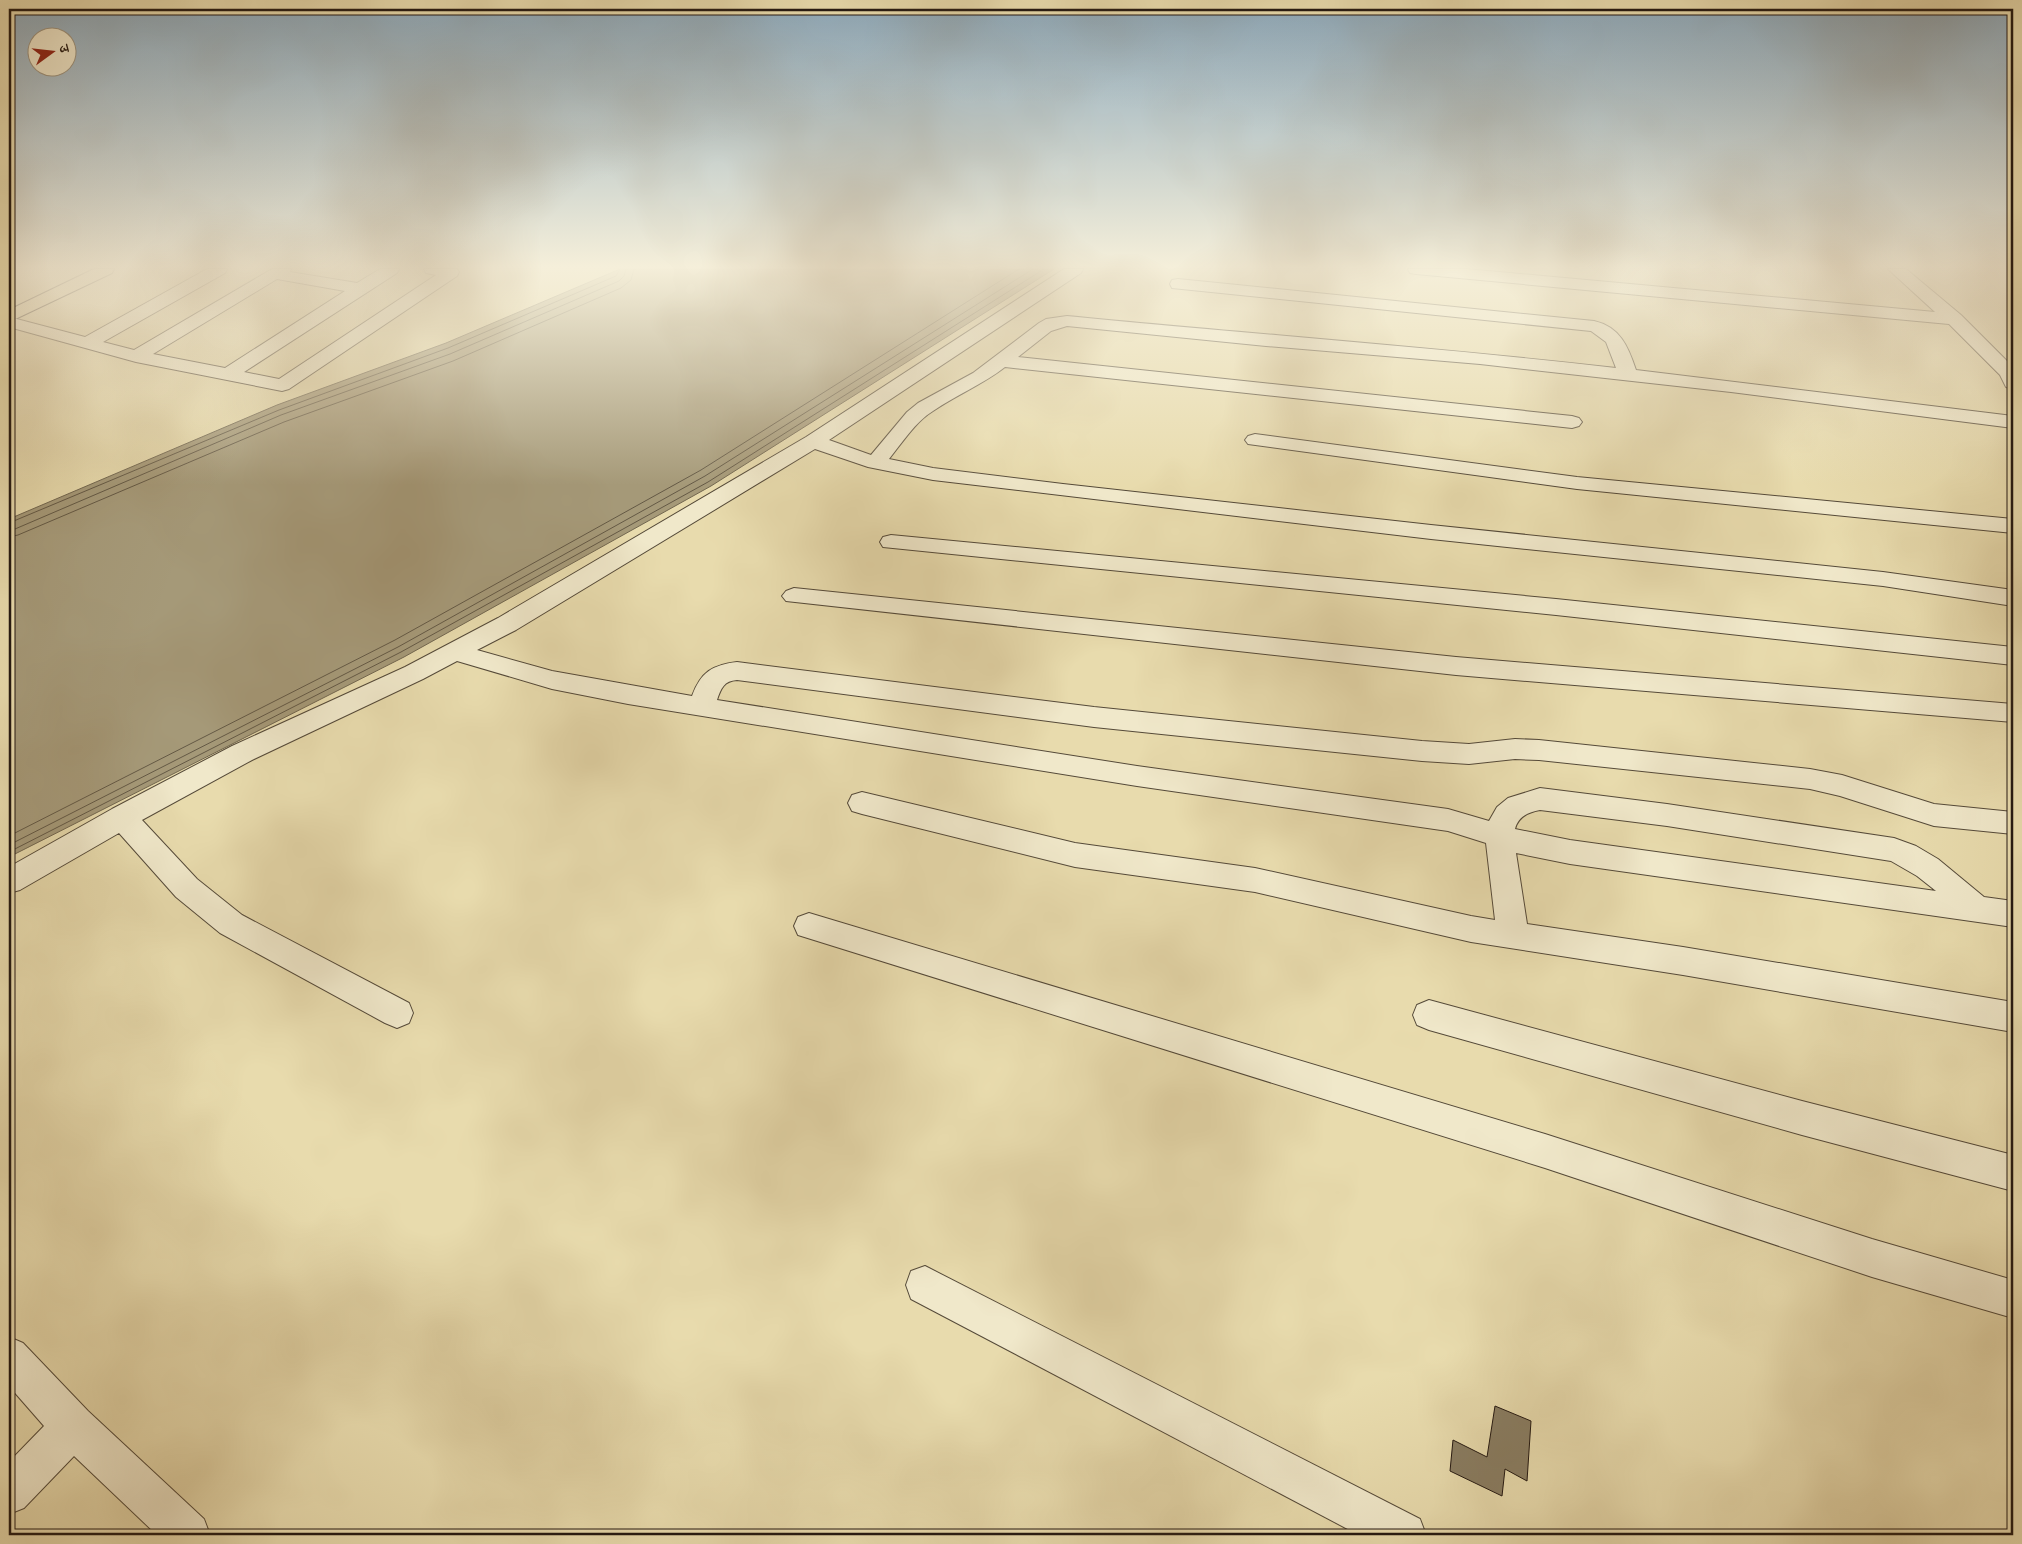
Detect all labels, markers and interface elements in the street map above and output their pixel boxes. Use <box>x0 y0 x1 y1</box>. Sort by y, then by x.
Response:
north arrow <box>28 28 78 78</box>
text: उ <box>54 42 74 56</box>

